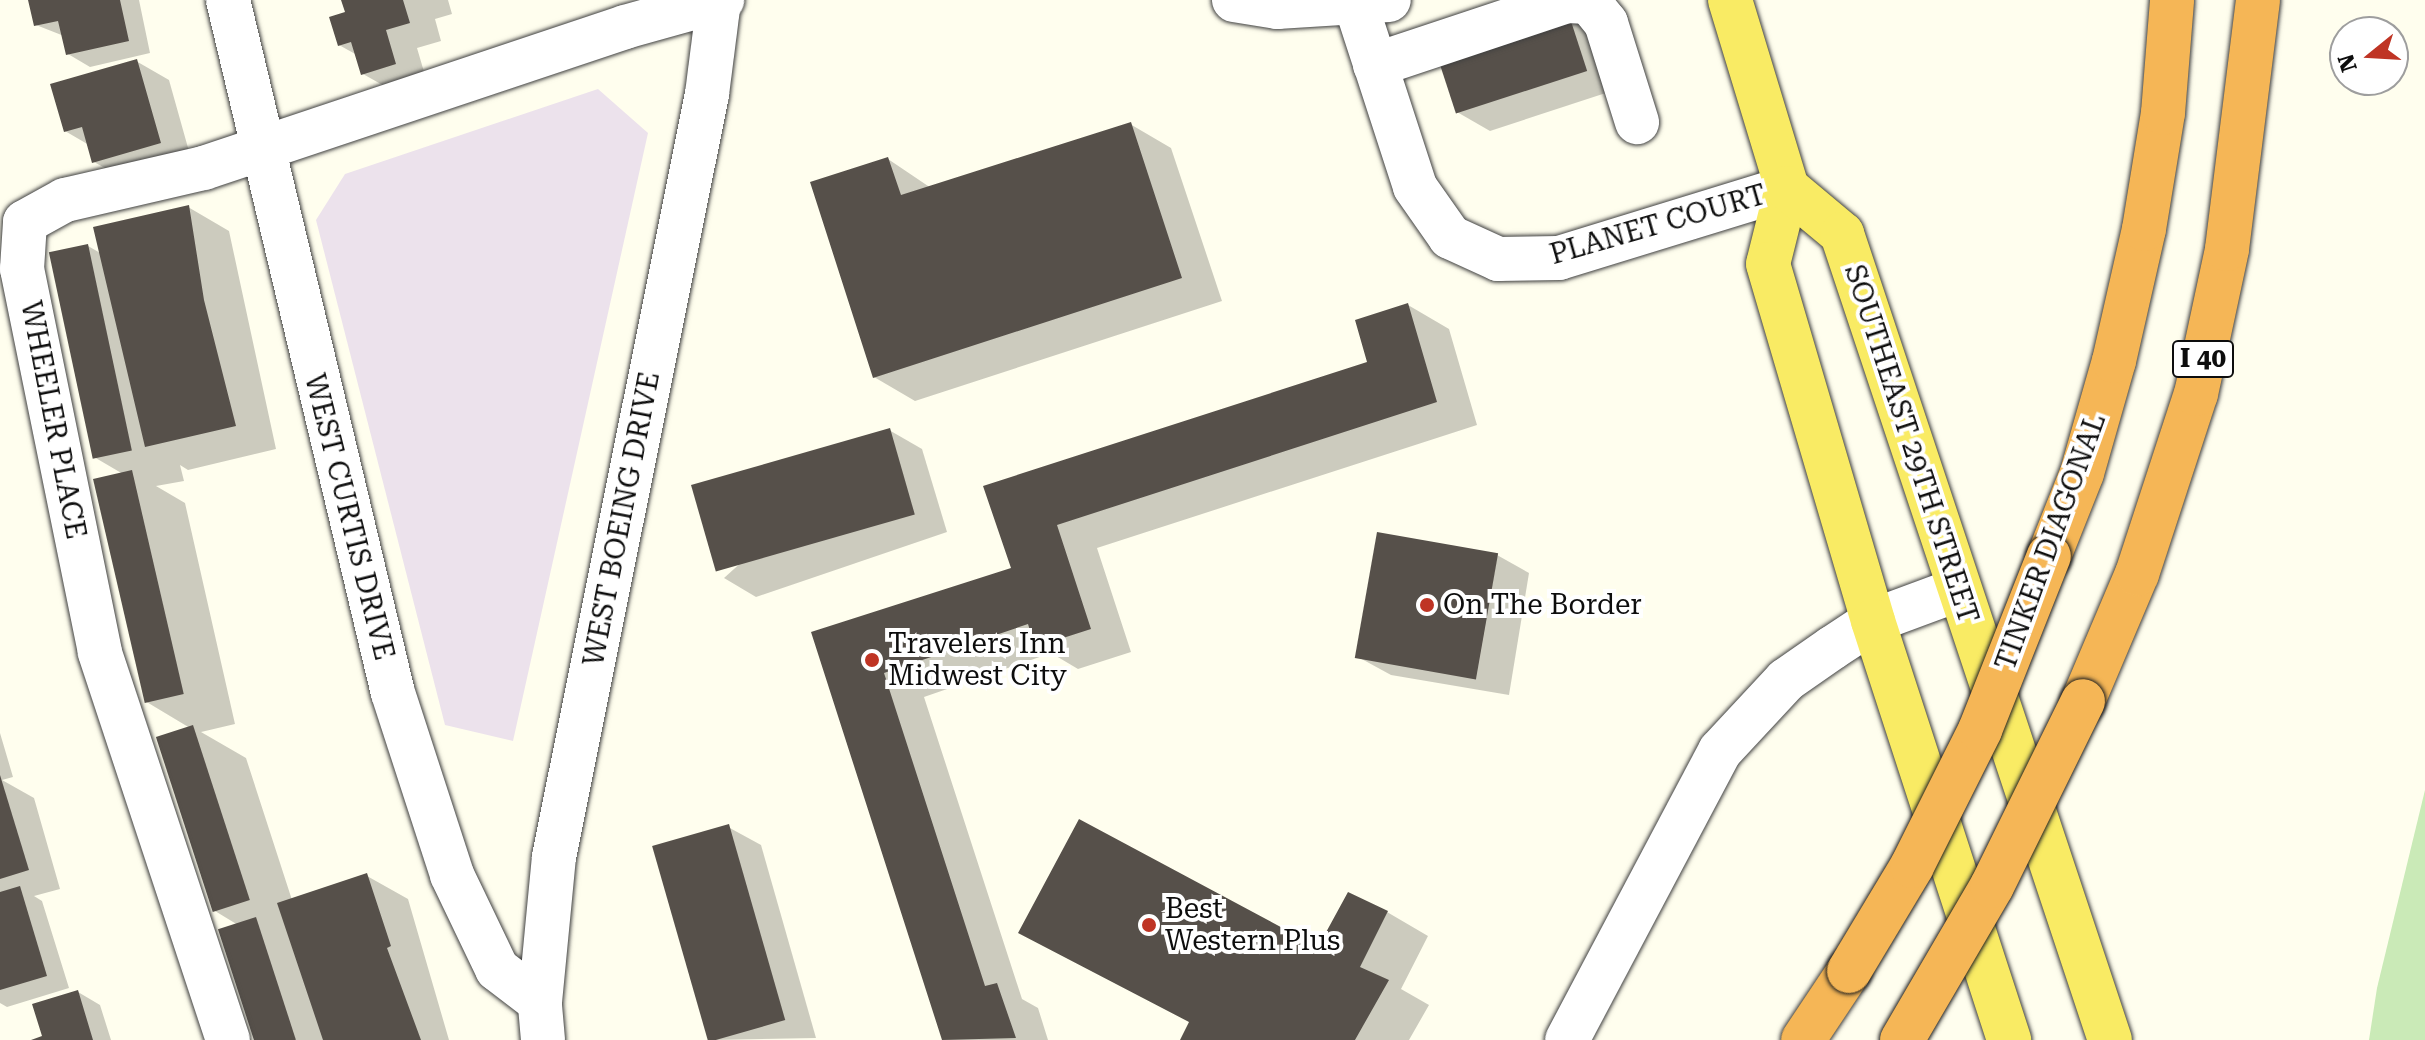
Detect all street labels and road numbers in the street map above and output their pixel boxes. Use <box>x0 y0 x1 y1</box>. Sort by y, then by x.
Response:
street label: PLANET COURT <box>1546 178 1770 272</box>
street label: SOUTHEAST 29TH STREET <box>1837 261 1985 627</box>
street label: WHEELER PLACE <box>13 298 93 542</box>
road number: I 40 <box>2171 337 2235 381</box>
street label: WEST BOEING DRIVE <box>577 369 667 669</box>
street label: WEST CURTIS DRIVE <box>297 370 401 664</box>
street label: TINKER DIAGONAL <box>1989 409 2113 675</box>

